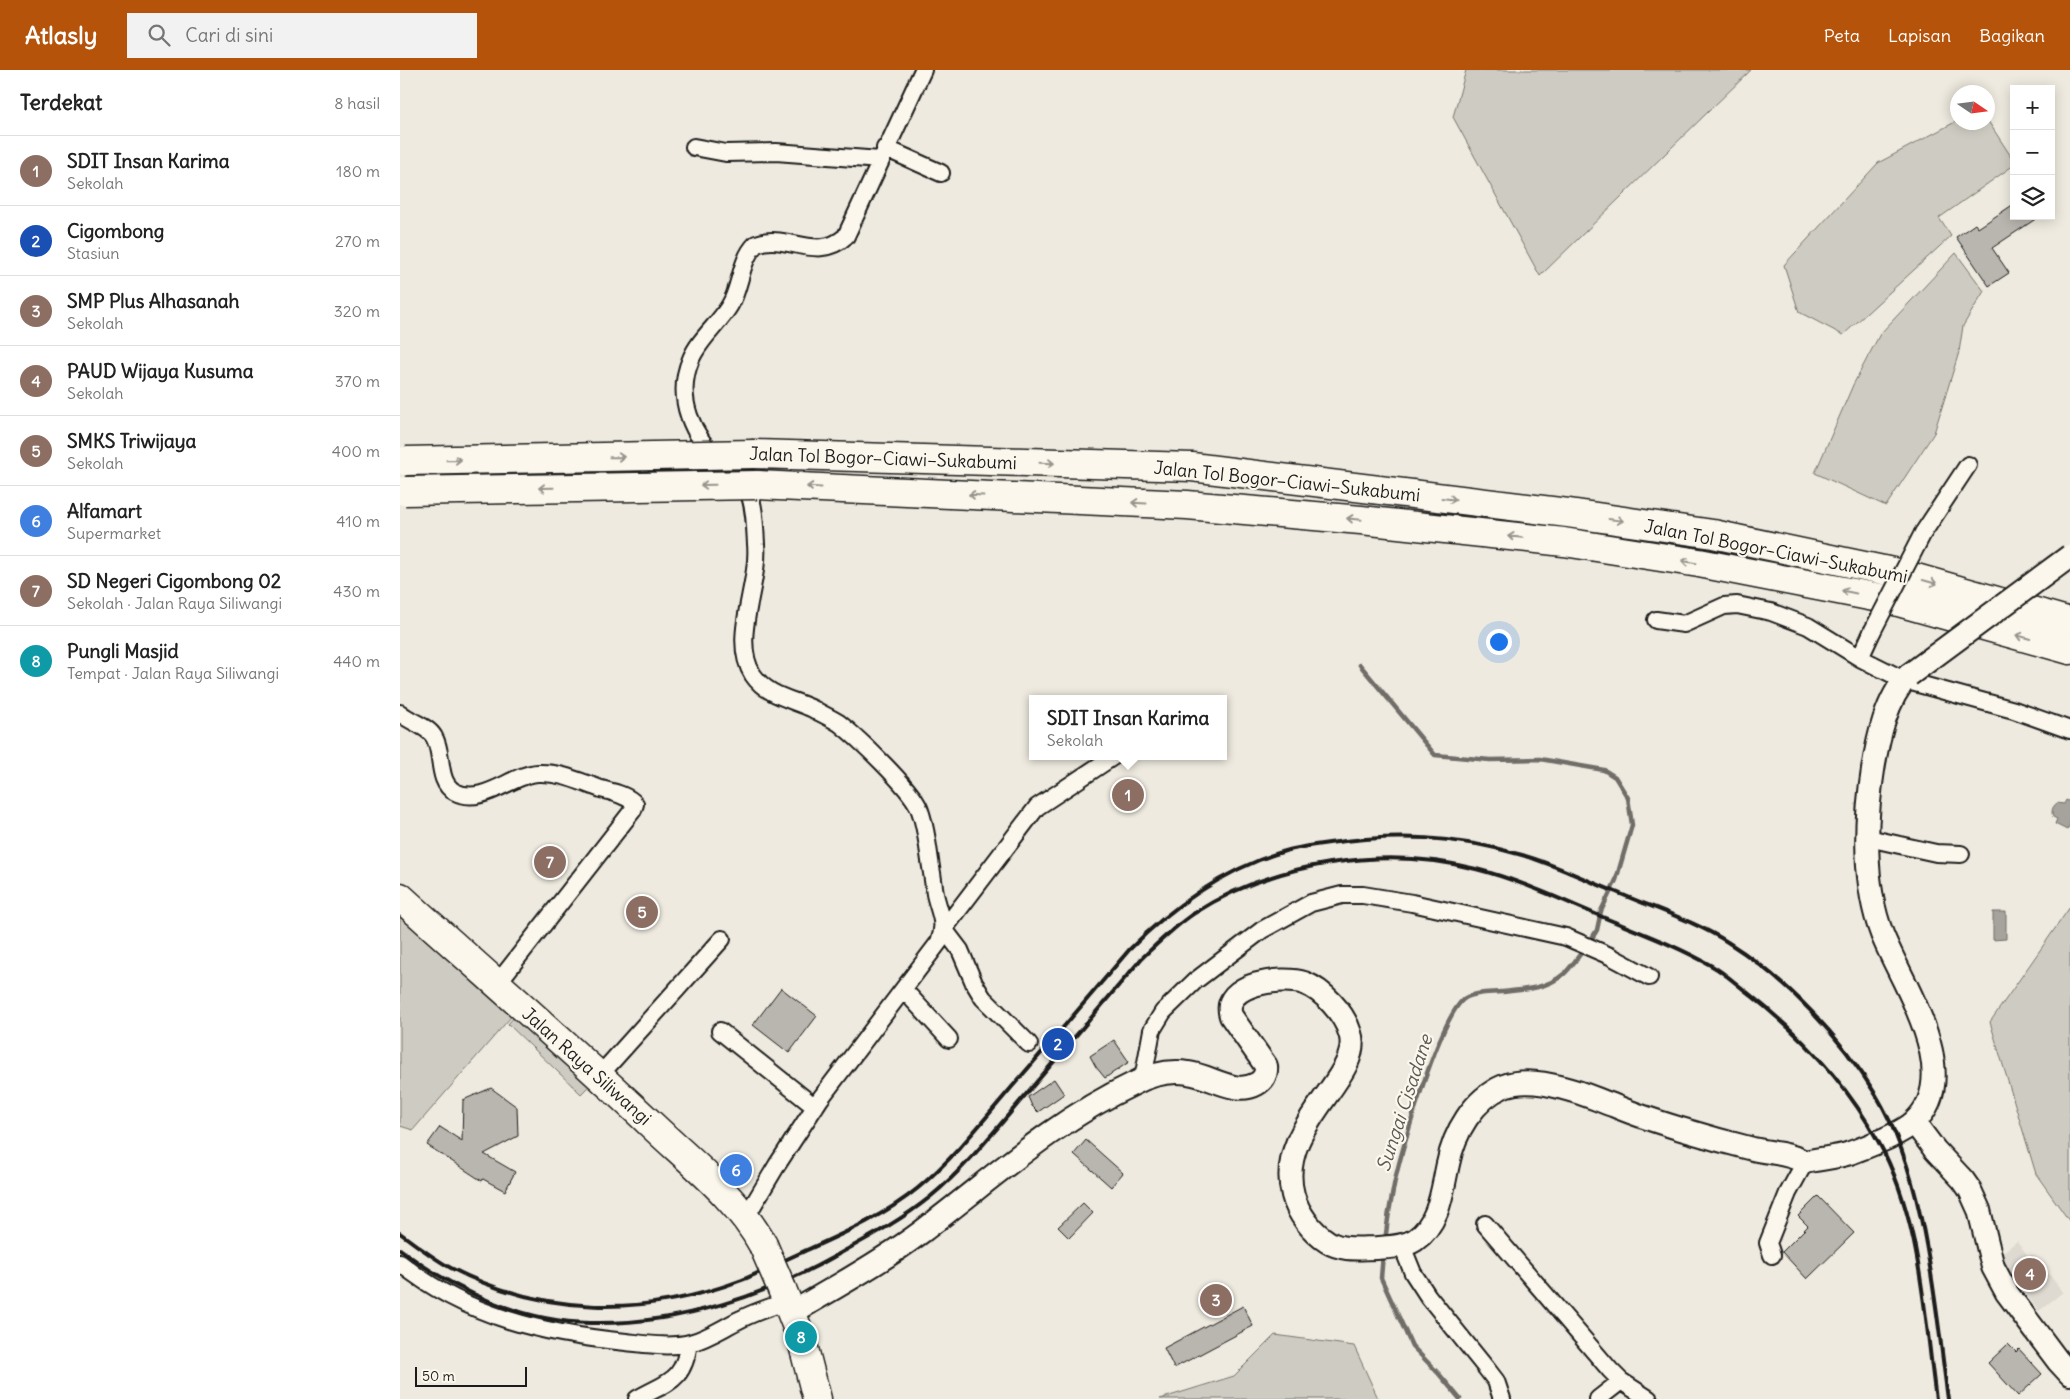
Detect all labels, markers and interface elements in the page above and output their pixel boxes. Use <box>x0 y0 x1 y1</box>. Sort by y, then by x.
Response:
search box <box>127 13 477 58</box>
text: Atlasly <box>25 20 97 50</box>
icon: search <box>145 21 173 49</box>
text: Cari di sini <box>185 23 273 47</box>
text: Peta <box>1824 24 1860 47</box>
text: Lapisan <box>1888 24 1951 47</box>
text: Bagikan <box>1979 24 2045 47</box>
north arrow <box>1950 85 1995 130</box>
map controls <box>2010 85 2055 220</box>
button: + <box>2010 85 2055 130</box>
text: Terdekat <box>20 89 102 116</box>
text: 8 hasil <box>334 93 380 113</box>
button: − <box>2010 130 2055 175</box>
text: SDIT Insan Karima <box>67 149 230 173</box>
text: 1 <box>33 161 39 181</box>
text: 180 m <box>336 161 380 181</box>
text: Sekolah <box>67 173 124 193</box>
button: layers <box>2010 175 2055 220</box>
text: Cigombong <box>67 219 164 243</box>
text: 2 <box>32 231 40 251</box>
text: 270 m <box>335 231 380 251</box>
text: Stasiun <box>67 243 120 263</box>
text: SMP Plus Alhasanah <box>67 289 239 313</box>
text: 3 <box>31 301 41 321</box>
text: 320 m <box>334 301 380 321</box>
text: Sekolah <box>67 313 124 333</box>
text: PAUD Wijaya Kusuma <box>67 359 254 383</box>
text: 4 <box>31 371 41 391</box>
text: 370 m <box>335 371 380 391</box>
text: Sekolah <box>67 383 124 403</box>
text: SMKS Triwijaya <box>67 429 196 453</box>
text: 5 <box>31 441 41 461</box>
text: 400 m <box>332 441 380 461</box>
street label: Jalan Tol Bogor–Ciawi–Sukabumi <box>749 442 1017 474</box>
one-way arrow <box>608 452 625 462</box>
text: Sekolah <box>67 453 124 473</box>
one-way arrow <box>446 455 462 465</box>
street label: Jalan Tol Bogor–Ciawi–Sukabumi <box>1153 456 1421 506</box>
one-way arrow <box>1039 458 1055 468</box>
one-way arrow <box>701 481 717 490</box>
one-way arrow <box>538 483 554 493</box>
one-way arrow <box>806 483 822 492</box>
one-way arrow <box>969 490 985 500</box>
one-way arrow <box>1441 494 1457 504</box>
one-way arrow <box>1131 498 1147 507</box>
text: Alfamart <box>67 499 142 523</box>
text: 6 <box>31 511 41 531</box>
text: 410 m <box>336 511 380 531</box>
one-way arrow <box>1346 514 1362 524</box>
street label: Jalan Tol Bogor–Ciawi–Sukabumi <box>1642 514 1910 588</box>
one-way arrow <box>1608 515 1624 525</box>
text: Supermarket <box>67 523 161 543</box>
one-way arrow <box>1508 532 1524 542</box>
one-way arrow <box>1682 556 1698 566</box>
text: SD Negeri Cigombong 02 <box>67 569 281 593</box>
one-way arrow <box>1922 578 1938 588</box>
text: 7 <box>32 581 40 601</box>
text: 430 m <box>333 581 380 601</box>
one-way arrow <box>1841 587 1857 597</box>
text: Sekolah · Jalan Raya Siliwangi <box>67 593 282 613</box>
your location <box>1486 629 1512 655</box>
one-way arrow <box>2015 632 2031 641</box>
text: Pungli Masjid <box>67 639 179 663</box>
text: 8 <box>31 651 41 671</box>
text: 440 m <box>333 651 380 671</box>
text: Tempat · Jalan Raya Siliwangi <box>67 663 279 683</box>
popup <box>1029 695 1227 760</box>
text: SDIT Insan Karima <box>1047 706 1209 730</box>
text: Sekolah <box>1047 730 1103 750</box>
pin: 1 <box>1112 776 1144 814</box>
pin: 7 <box>534 843 566 881</box>
pin: 5 <box>626 893 658 931</box>
street label: Jalan Raya Siliwangi <box>518 1002 656 1130</box>
pin: 2 <box>1042 1025 1074 1063</box>
water label: Sungai Cisadane <box>1371 1030 1438 1174</box>
pin: 6 <box>720 1151 752 1189</box>
pin: 4 <box>2014 1255 2046 1293</box>
pin: 3 <box>1200 1281 1232 1319</box>
pin: 8 <box>785 1318 817 1356</box>
scale bar <box>415 1364 528 1387</box>
text: 50 m <box>422 1367 455 1385</box>

